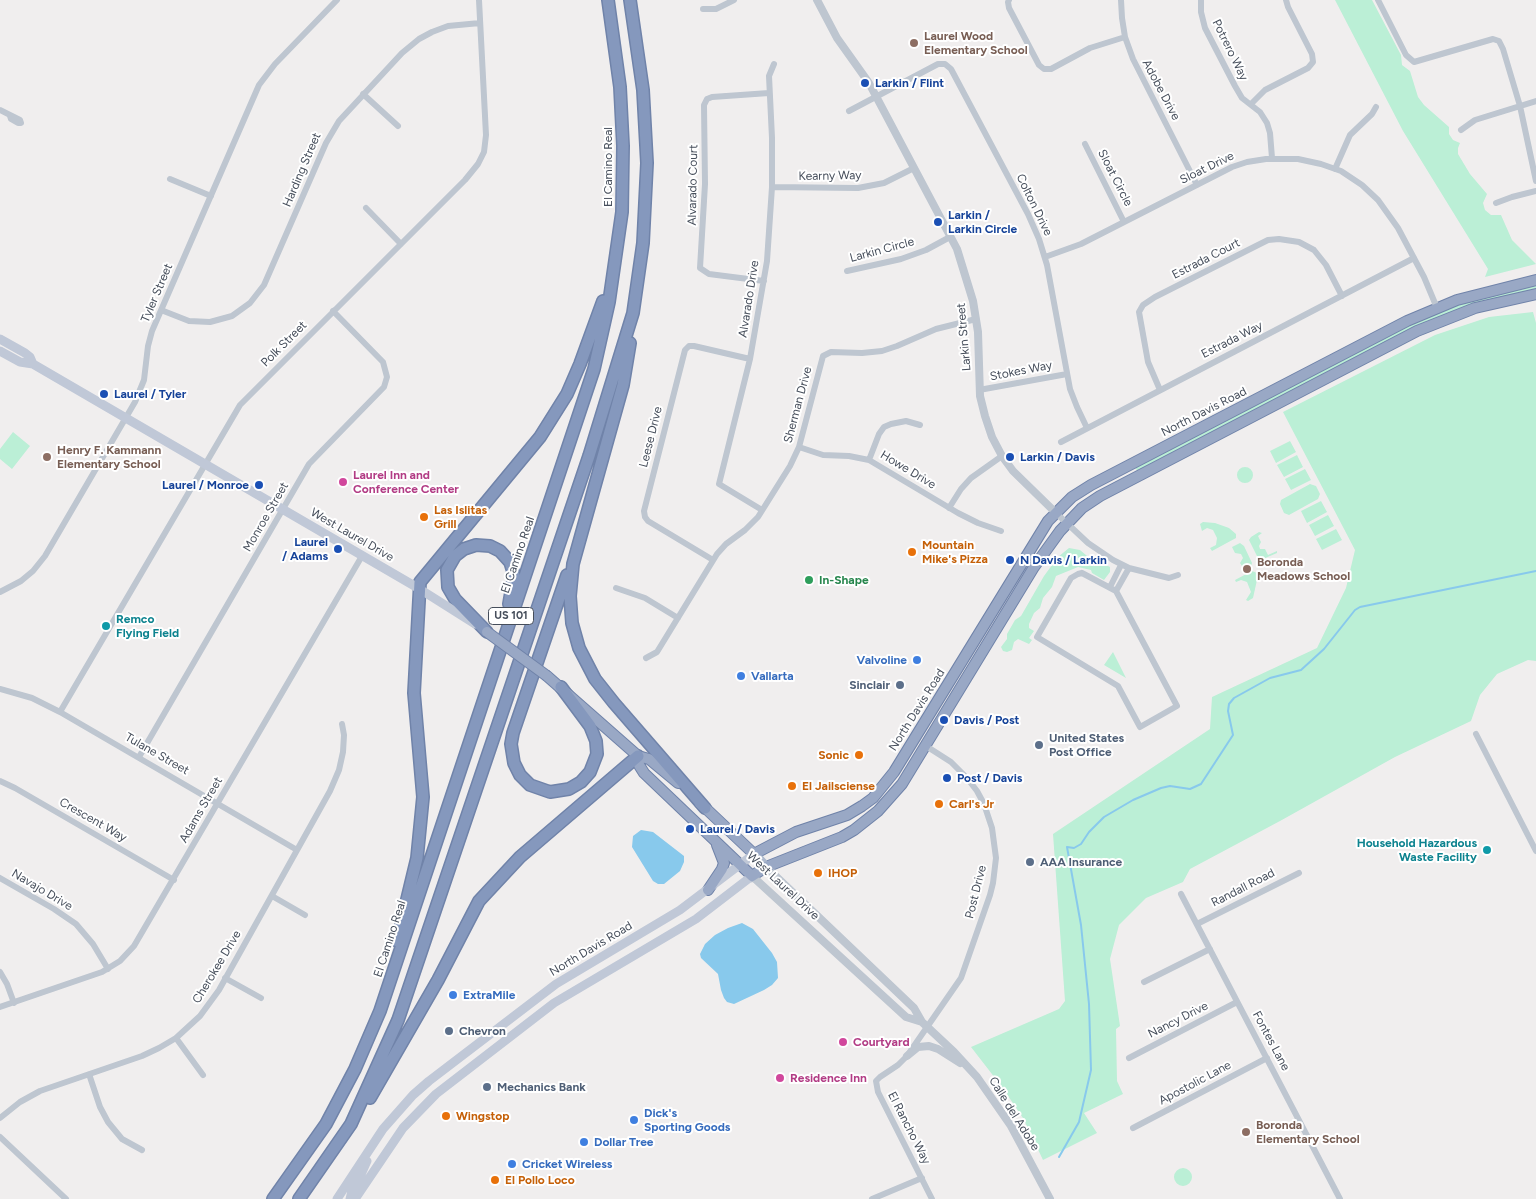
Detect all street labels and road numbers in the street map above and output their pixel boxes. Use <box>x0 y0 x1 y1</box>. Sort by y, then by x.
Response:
street label: Potrero Way <box>1209 17 1251 83</box>
street label: Adobe Drive <box>1139 57 1183 123</box>
street label: El Camino Real <box>601 127 615 207</box>
street label: Harding Street <box>280 131 324 209</box>
street label: Alvarado Court <box>685 144 701 226</box>
street label: Sloat Circle <box>1095 147 1135 209</box>
street label: Sloat Drive <box>1178 149 1236 187</box>
street label: Kearny Way <box>798 168 862 184</box>
street label: Colton Drive <box>1013 172 1055 238</box>
street label: Larkin Circle <box>848 235 916 265</box>
street label: Estrada Court <box>1170 236 1242 282</box>
street label: Alvarado Drive <box>736 259 762 339</box>
street label: Tyler Street <box>138 261 176 325</box>
street label: Larkin Street <box>954 302 974 372</box>
street label: Polk Street <box>258 318 310 370</box>
street label: Estrada Way <box>1199 318 1265 362</box>
street label: Stokes Way <box>989 358 1053 384</box>
street label: Sherman Drive <box>781 365 815 445</box>
street label: North Davis Road <box>1159 384 1249 440</box>
street label: Leese Drive <box>636 405 666 469</box>
street label: Howe Drive <box>878 448 938 492</box>
street label: Monroe Street <box>240 480 292 554</box>
street label: West Laurel Drive <box>308 505 396 565</box>
street label: El Camino Real <box>498 515 538 595</box>
road number: US 101 <box>488 608 534 624</box>
street label: North Davis Road <box>886 666 948 754</box>
street label: Tulane Street <box>123 730 191 778</box>
street label: Adams Street <box>176 775 226 845</box>
street label: Crescent Way <box>57 795 129 845</box>
street label: West Laurel Drive <box>744 849 822 923</box>
street label: Post Drive <box>962 864 990 920</box>
street label: Navajo Drive <box>9 866 75 914</box>
street label: Randall Road <box>1209 866 1277 910</box>
street label: El Camino Real <box>371 899 409 979</box>
street label: North Davis Road <box>547 919 635 979</box>
street label: Cherokee Drive <box>190 928 244 1006</box>
street label: Nancy Drive <box>1146 999 1210 1041</box>
street label: Fontes Lane <box>1249 1009 1293 1073</box>
street label: Apostolic Lane <box>1156 1058 1234 1108</box>
street label: Calle del Adobe <box>986 1074 1042 1154</box>
street label: El Rancho Way <box>885 1089 933 1167</box>

